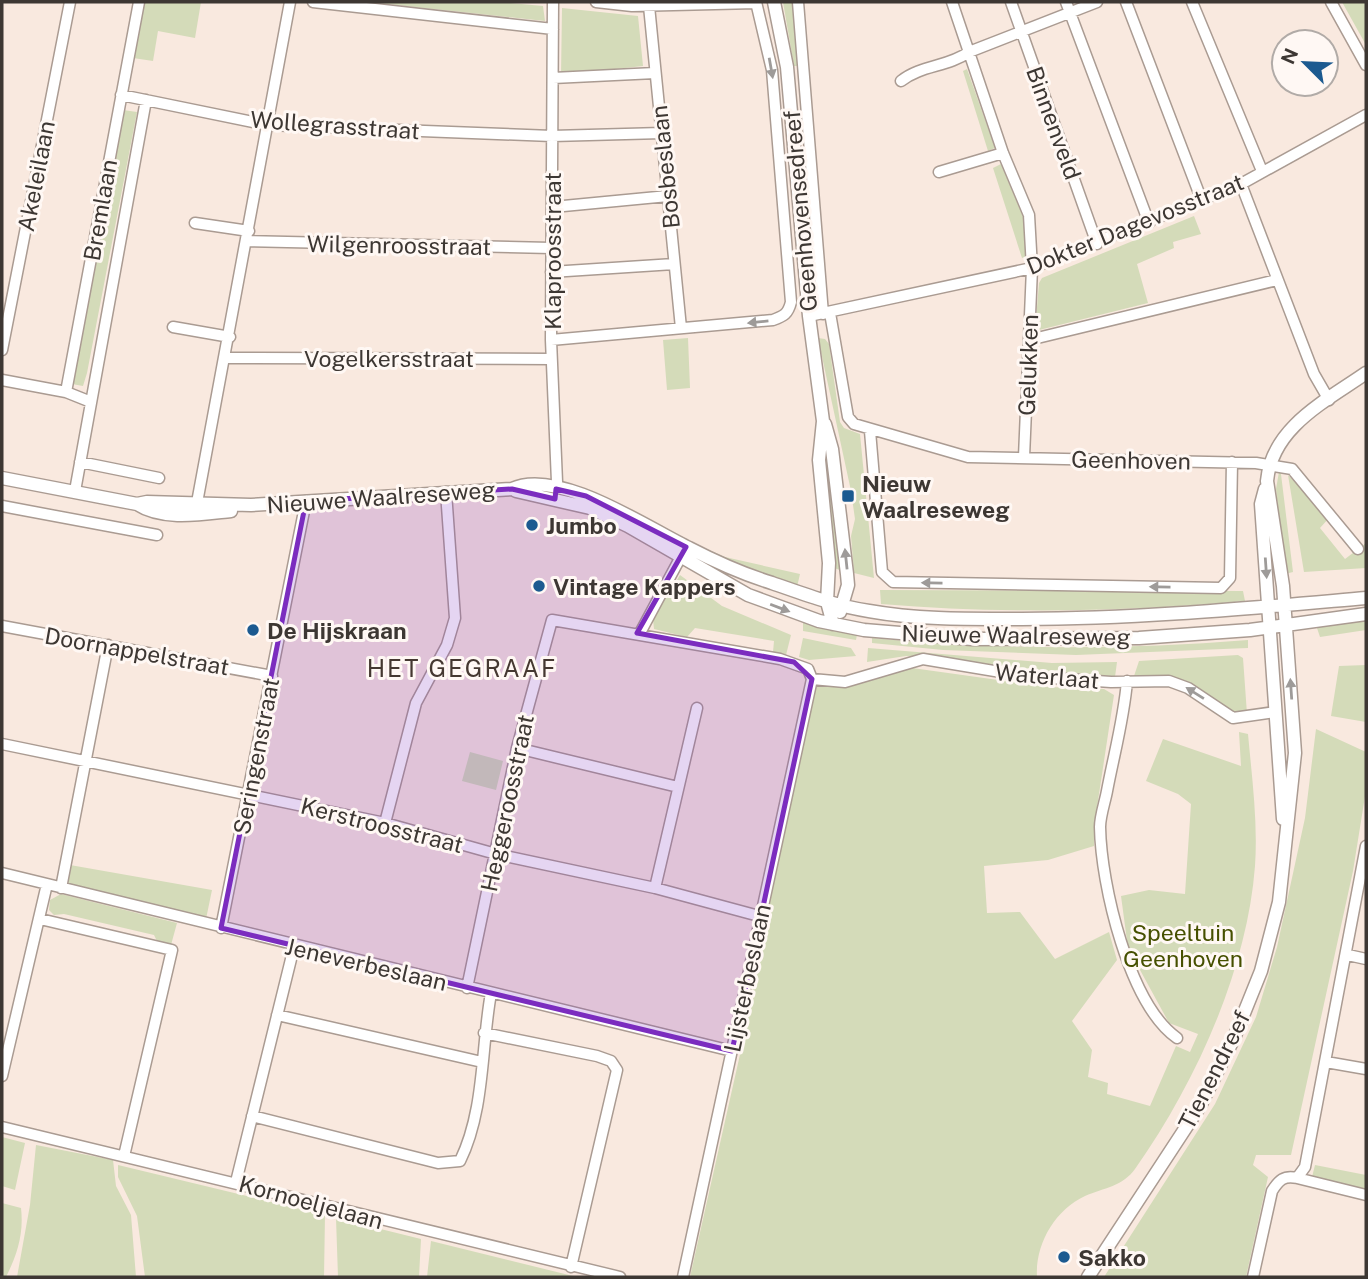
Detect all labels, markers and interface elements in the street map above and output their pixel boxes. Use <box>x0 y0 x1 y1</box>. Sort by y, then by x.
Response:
north arrow <box>1270 28 1340 98</box>
text: N <box>1276 45 1303 67</box>
one-way arrow <box>766 57 777 79</box>
street label: Binnenveld <box>1021 63 1087 183</box>
street label: Bosbeslaan <box>645 104 685 230</box>
street label: Wollegrasstraat <box>249 106 421 144</box>
street label: Geenhovensedreef <box>778 109 822 313</box>
street label: Akeleilaan <box>12 118 60 234</box>
street label: Bremlaan <box>78 157 122 263</box>
street label: Dokter Dagevosstraat <box>1022 168 1248 280</box>
street label: Klaproosstraat <box>539 172 566 330</box>
street label: Wilgenroosstraat <box>307 230 491 260</box>
street label: Gelukken <box>1013 314 1043 416</box>
one-way arrow <box>747 317 769 328</box>
street label: Vogelkersstraat <box>304 345 474 372</box>
street label: Geenhoven <box>1071 445 1191 475</box>
place label: Nieuw Waalreseweg <box>862 470 1010 523</box>
street label: Nieuwe Waalreseweg <box>266 476 496 518</box>
marker: Nieuw Waalreseweg <box>840 488 856 504</box>
place label: Jumbo <box>546 512 617 539</box>
marker: Jumbo <box>524 517 540 533</box>
one-way arrow <box>840 548 851 570</box>
one-way arrow <box>1261 557 1272 579</box>
place label: Vintage Kappers <box>553 573 736 600</box>
one-way arrow <box>921 577 943 589</box>
marker: Vintage Kappers <box>531 578 547 594</box>
one-way arrow <box>1148 581 1170 593</box>
one-way arrow <box>770 602 791 613</box>
place label: De Hijskraan <box>267 617 407 644</box>
street label: Nieuwe Waalreseweg <box>901 619 1131 651</box>
street label: Doornappelstraat <box>43 621 231 681</box>
marker: De Hijskraan <box>245 622 261 638</box>
district label: HET GEGRAAF <box>367 654 557 682</box>
street label: Waterlaat <box>994 658 1100 694</box>
street label: Seringenstraat <box>228 675 284 837</box>
one-way arrow <box>1285 678 1296 700</box>
one-way arrow <box>1185 687 1205 700</box>
street label: Heggeroosstraat <box>475 712 539 894</box>
street label: Kerstroosstraat <box>298 792 466 858</box>
street label: Lijsterbeslaan <box>718 901 776 1055</box>
park label: Speeltuin Geenhoven <box>1123 919 1243 972</box>
street label: Jeneverbeslaan <box>282 932 450 996</box>
street label: Tienendreef <box>1173 1006 1255 1134</box>
street label: Kornoeljelaan <box>236 1170 386 1234</box>
place label: Sakko <box>1078 1244 1146 1271</box>
marker: Sakko <box>1056 1249 1072 1265</box>

